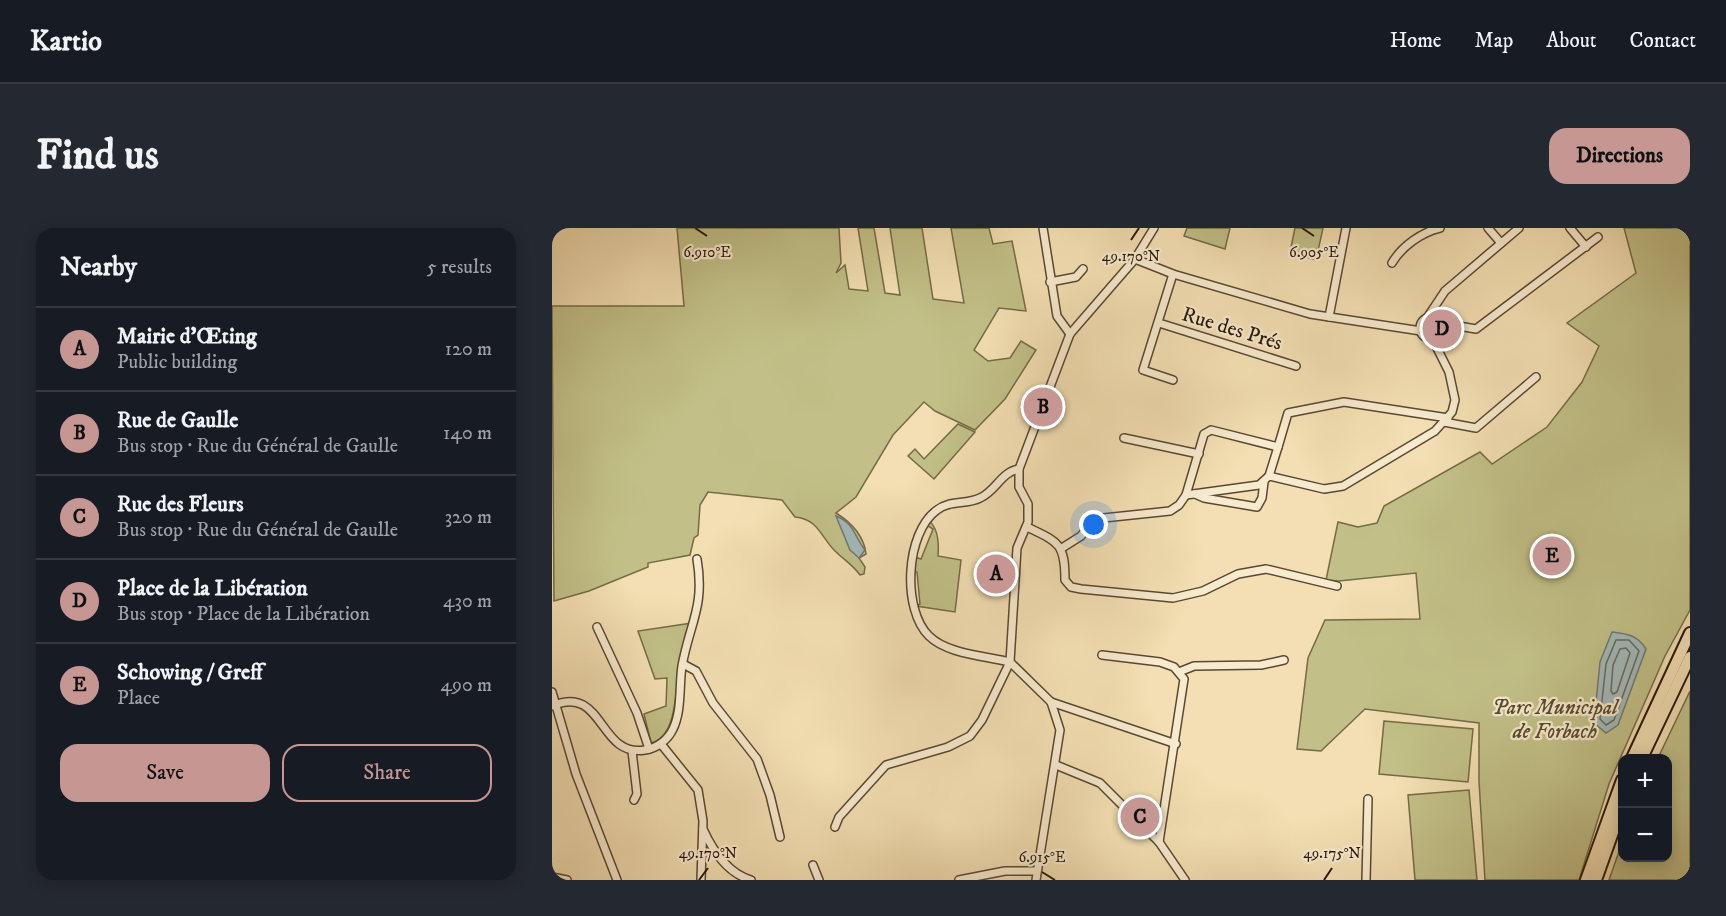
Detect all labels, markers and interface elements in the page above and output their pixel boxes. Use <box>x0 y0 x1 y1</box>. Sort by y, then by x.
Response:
text: Kartio <box>30 24 102 59</box>
text: Home <box>1390 28 1442 54</box>
text: Map <box>1475 28 1513 54</box>
text: About <box>1546 28 1597 54</box>
text: Contact <box>1630 28 1696 54</box>
button: Directions <box>1549 128 1690 184</box>
text: Find us <box>36 130 159 182</box>
text: 6.910°E <box>683 243 731 262</box>
text: 6.905°E <box>1289 243 1339 262</box>
text: 49.170°N <box>1102 247 1160 266</box>
text: Nearby <box>60 251 137 284</box>
text: 5 results <box>427 255 492 280</box>
street label: Rue des Prés <box>1179 301 1285 357</box>
pin: D <box>1422 306 1462 352</box>
text: Mairie d'Œting <box>117 323 257 350</box>
text: A <box>73 337 86 362</box>
text: 120 m <box>445 337 492 362</box>
text: Public building <box>117 350 237 375</box>
pin: B <box>1024 384 1062 429</box>
text: Rue de Gaulle <box>117 407 238 434</box>
text: B <box>73 421 86 446</box>
text: 140 m <box>443 421 492 446</box>
text: Bus stop · Rue du Général de Gaulle <box>117 434 398 459</box>
text: Rue des Fleurs <box>117 491 244 518</box>
text: C <box>73 505 86 530</box>
text: 320 m <box>445 505 492 530</box>
your location <box>1079 510 1108 539</box>
text: Bus stop · Rue du Général de Gaulle <box>117 518 398 543</box>
pin: E <box>1532 534 1572 578</box>
pin: A <box>976 552 1016 596</box>
text: Place de la Libération <box>117 575 308 602</box>
text: D <box>72 589 87 614</box>
text: 430 m <box>443 589 492 614</box>
text: Bus stop · Place de la Libération <box>117 602 370 627</box>
text: Schowing / Greff <box>117 659 262 686</box>
text: E <box>72 673 87 698</box>
text: 490 m <box>440 673 492 698</box>
text: Place <box>117 686 160 711</box>
park label: Parc Municipal de Forbach <box>1492 695 1620 745</box>
button: Save <box>60 744 270 802</box>
button: Share <box>282 744 492 802</box>
map controls <box>1618 754 1672 862</box>
button: + <box>1618 754 1672 808</box>
pin: C <box>1120 794 1160 840</box>
button: − <box>1618 808 1672 862</box>
text: 49.170°N <box>679 844 737 863</box>
text: 49.175°N <box>1303 844 1361 863</box>
text: 6.915°E <box>1018 848 1066 867</box>

